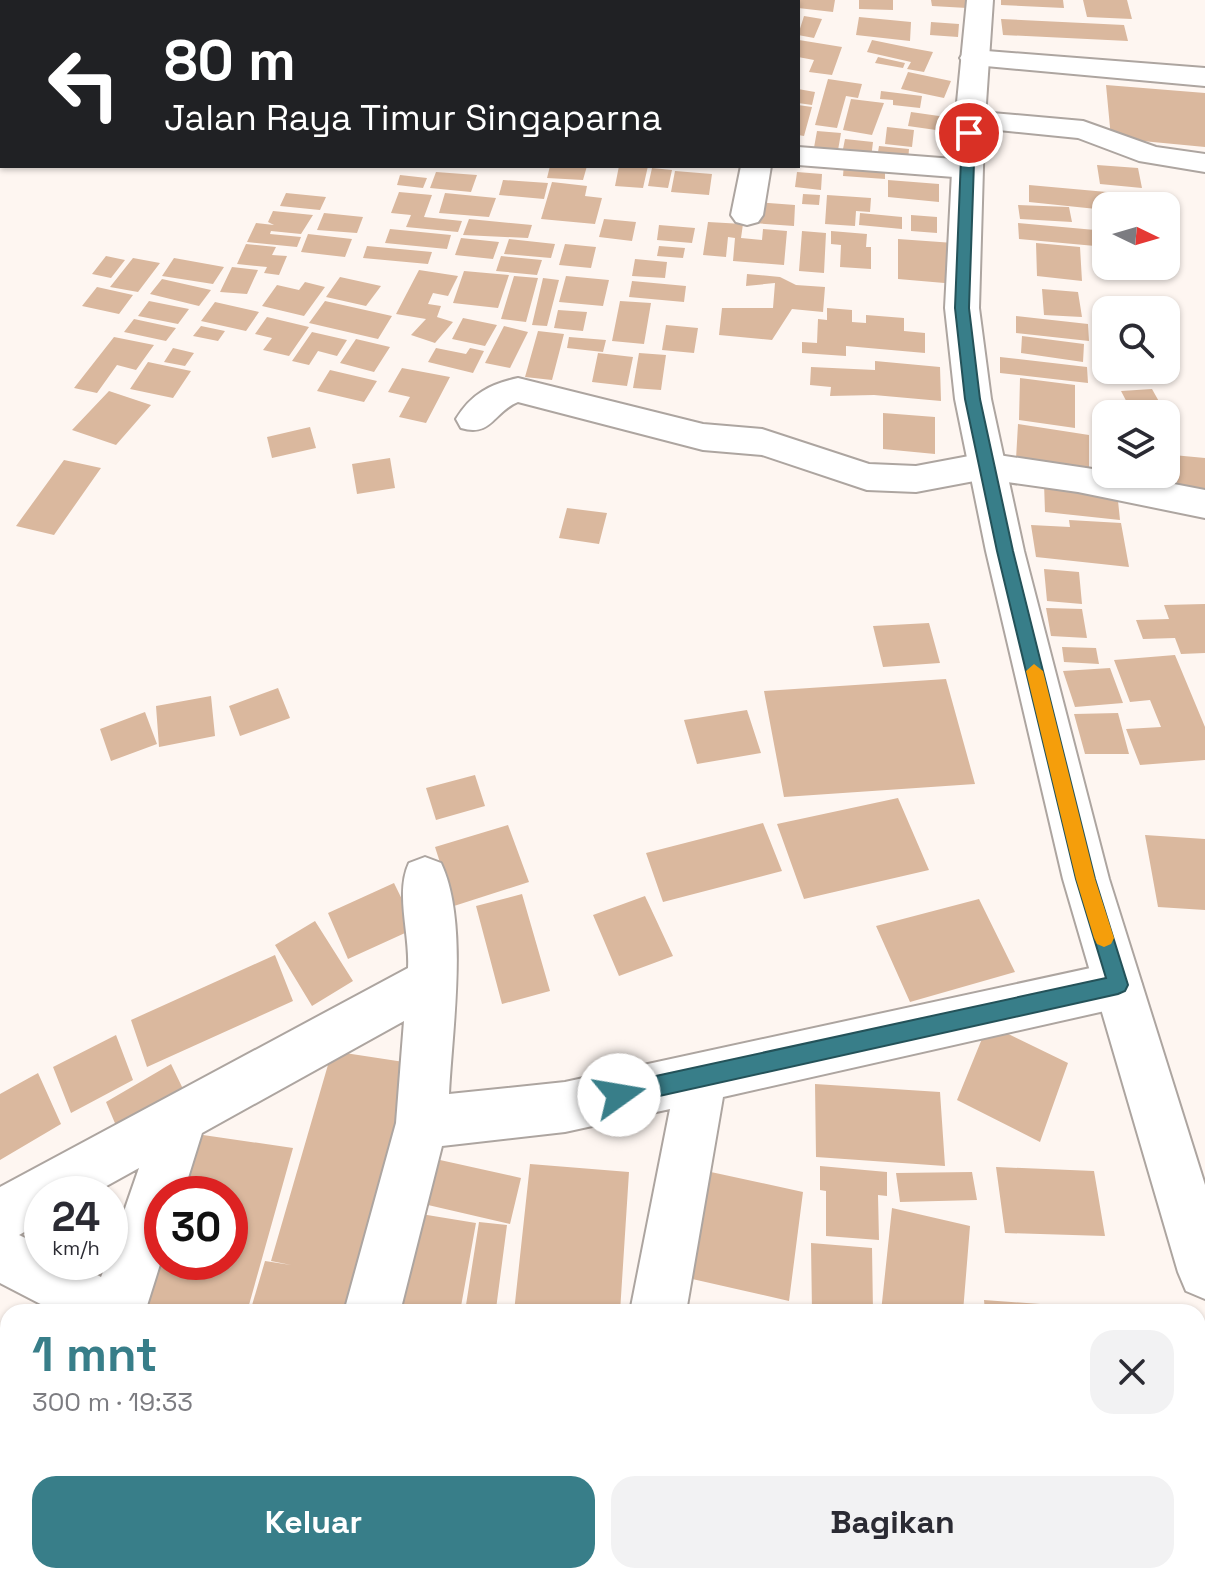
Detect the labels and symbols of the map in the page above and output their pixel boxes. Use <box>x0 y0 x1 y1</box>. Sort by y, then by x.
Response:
pin <box>935 99 1003 167</box>
north arrow <box>1092 192 1180 280</box>
position arrow <box>577 1053 661 1137</box>
speed limit sign: 30 <box>144 1176 248 1280</box>

